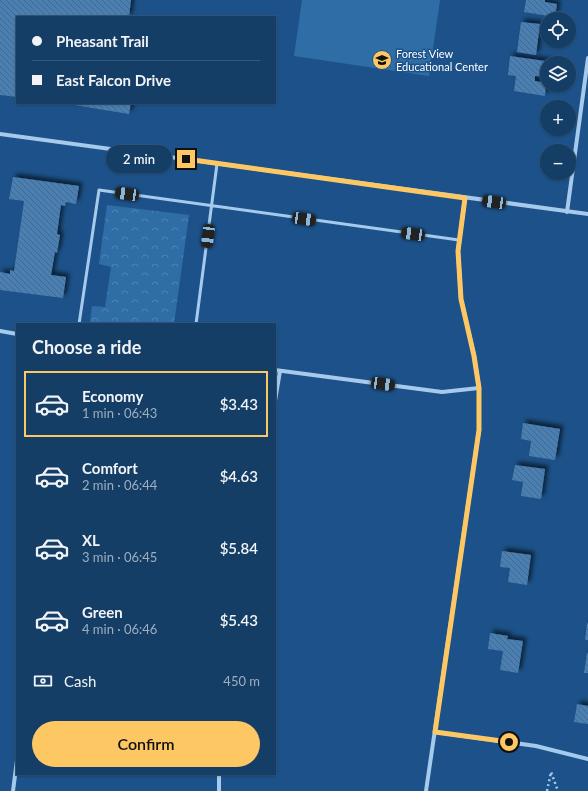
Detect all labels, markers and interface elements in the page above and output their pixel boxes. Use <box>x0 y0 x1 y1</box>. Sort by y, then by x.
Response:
map controls <box>540 12 576 180</box>
button: locate <box>540 12 576 48</box>
text: Pheasant Trail <box>56 32 149 50</box>
place label: Forest View Educational Center <box>396 47 488 73</box>
school or university icon: Forest View Educational Center <box>371 49 393 71</box>
button: layers <box>540 56 576 92</box>
text: East Falcon Drive <box>56 71 171 89</box>
button: + <box>540 100 576 136</box>
button: − <box>540 144 576 180</box>
callout: 2 min <box>106 145 172 173</box>
route end <box>177 150 195 168</box>
text: 2 min <box>123 151 155 167</box>
car <box>114 186 140 202</box>
car <box>481 194 507 210</box>
car <box>291 211 317 227</box>
car <box>201 223 215 249</box>
car <box>400 226 426 242</box>
text: Choose a ride <box>32 336 141 358</box>
car <box>370 376 396 392</box>
icon: car <box>34 386 70 422</box>
text: Economy <box>82 387 143 405</box>
text: $3.43 <box>220 395 258 413</box>
text: 1 min · 06:43 <box>82 405 157 421</box>
icon: car <box>34 458 70 494</box>
text: Comfort <box>82 459 138 477</box>
text: $4.63 <box>220 467 258 485</box>
text: 2 min · 06:44 <box>82 477 157 493</box>
icon: car <box>34 530 70 566</box>
text: XL <box>82 531 100 549</box>
text: $5.84 <box>220 539 258 557</box>
text: 3 min · 06:45 <box>82 549 157 565</box>
icon: car <box>34 602 70 638</box>
text: Green <box>82 603 123 621</box>
text: $5.43 <box>220 611 258 629</box>
text: 4 min · 06:46 <box>82 621 157 637</box>
icon: cash <box>32 670 54 692</box>
text: Cash <box>64 672 96 690</box>
text: 450 m <box>223 673 260 689</box>
button: Confirm <box>32 721 260 767</box>
route start <box>500 733 518 751</box>

